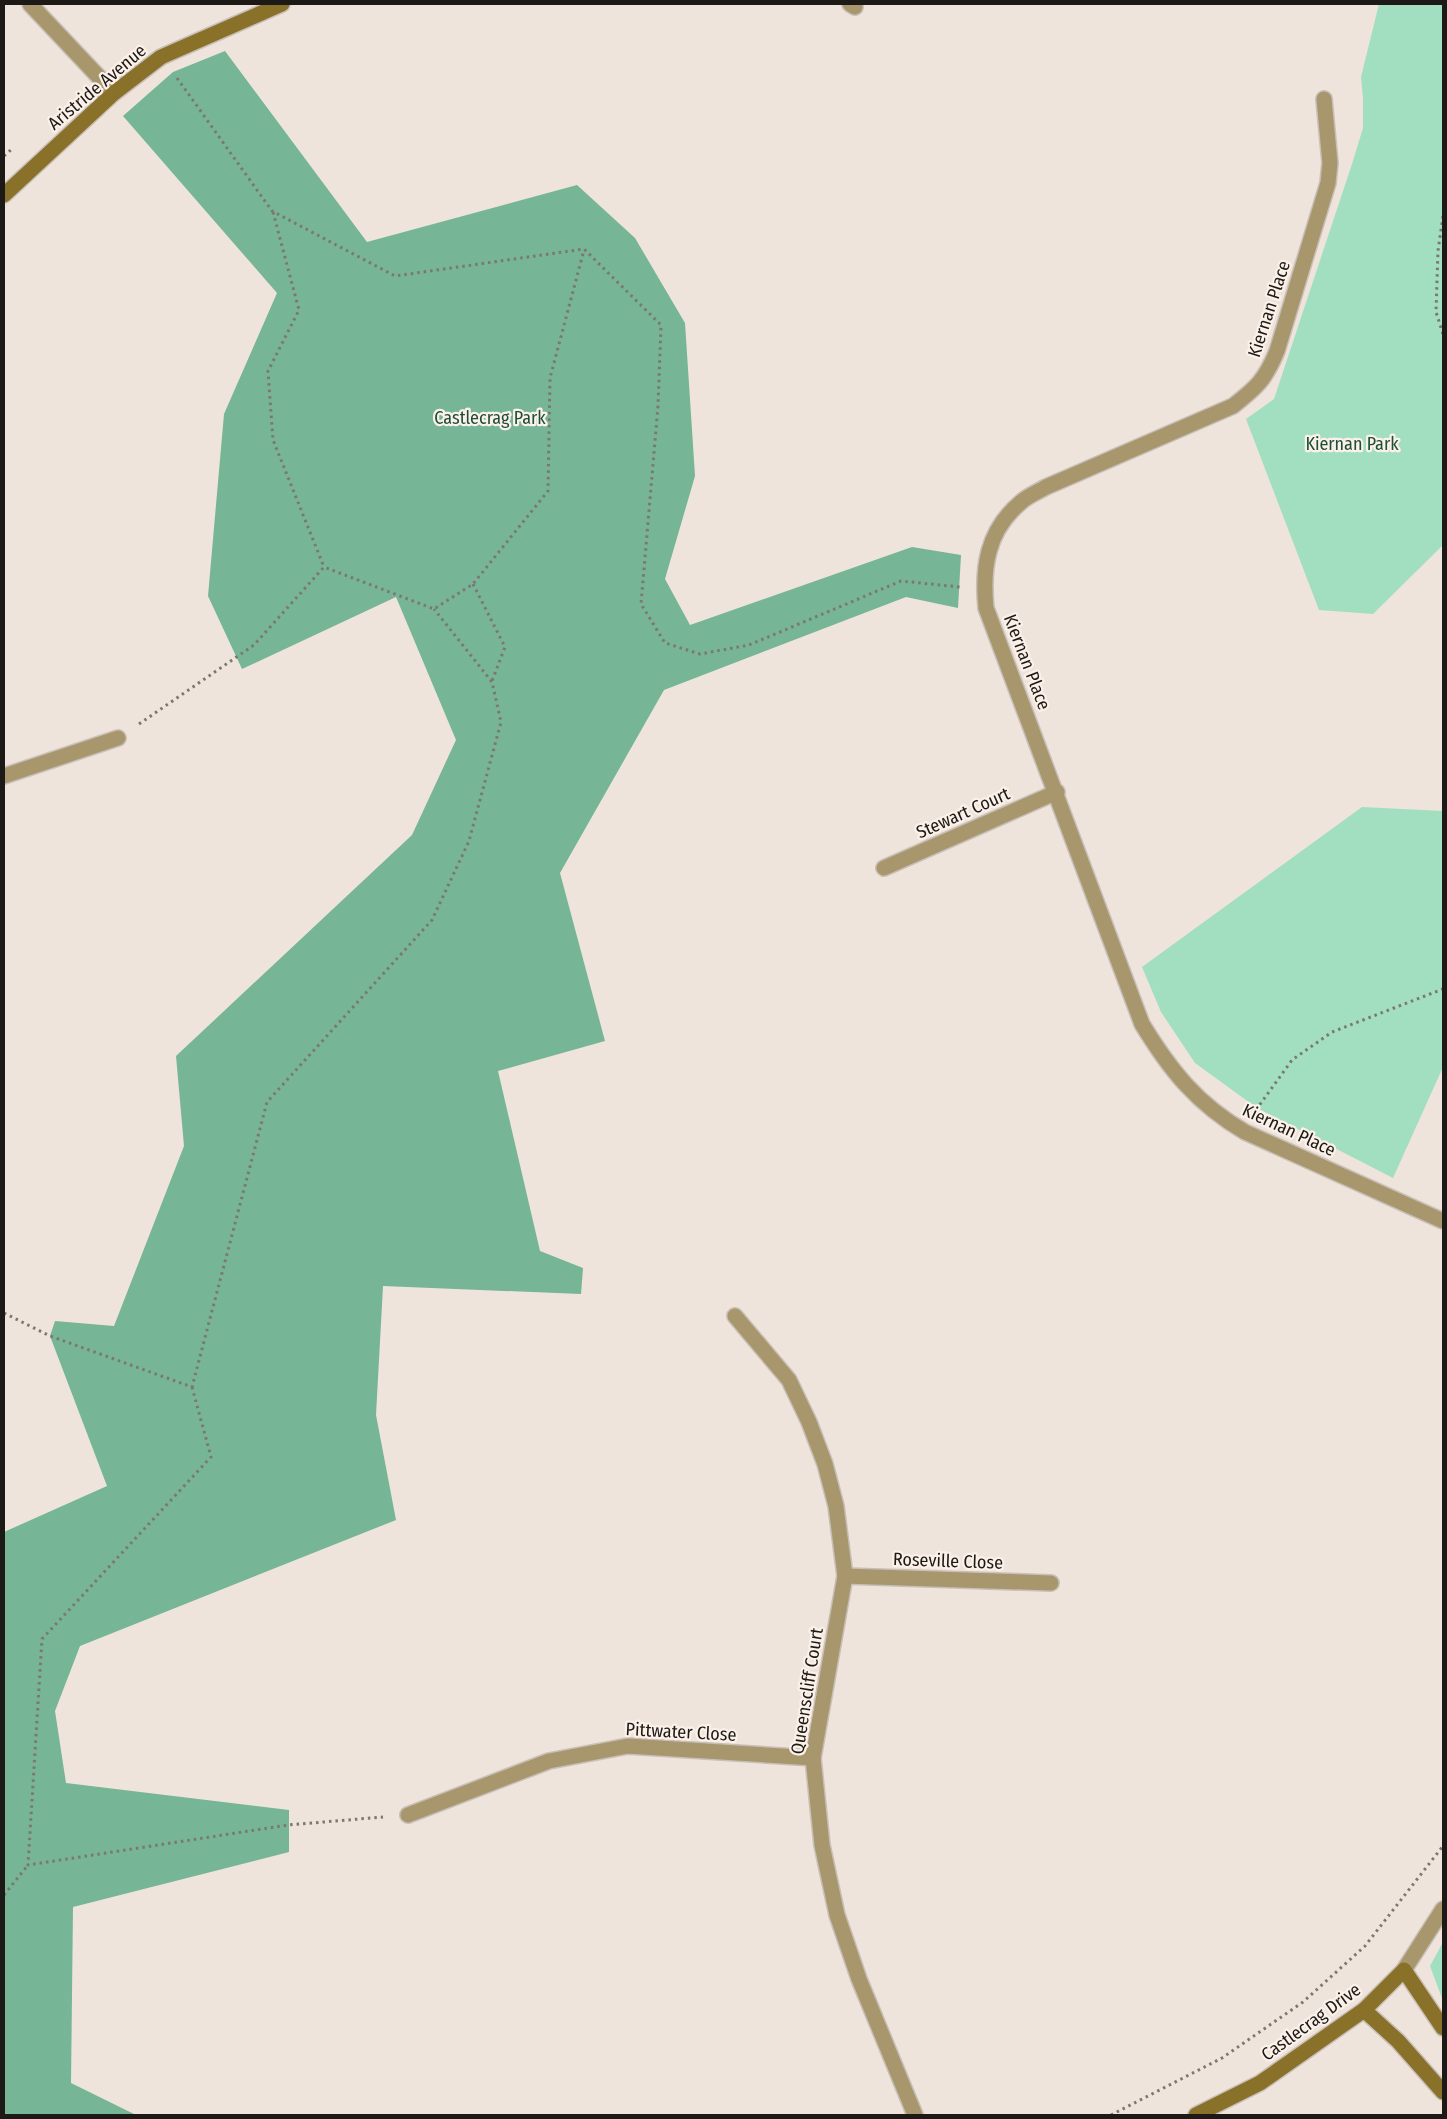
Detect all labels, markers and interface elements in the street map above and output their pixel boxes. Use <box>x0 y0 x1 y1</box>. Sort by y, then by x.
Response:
street label: Aristride Avenue <box>43 39 151 134</box>
street label: Kiernan Place <box>1243 258 1295 360</box>
park label: Castlecrag Park <box>434 407 546 429</box>
park label: Kiernan Park <box>1305 433 1399 455</box>
street label: Kiernan Place <box>999 611 1055 713</box>
street label: Stewart Court <box>913 783 1013 843</box>
street label: Kiernan Place <box>1239 1099 1339 1161</box>
street label: Roseville Close <box>893 1548 1004 1574</box>
street label: Queenscliff Court <box>786 1626 828 1756</box>
street label: Pittwater Close <box>625 1718 737 1746</box>
street label: Castlecrag Drive <box>1257 1979 1365 2065</box>

